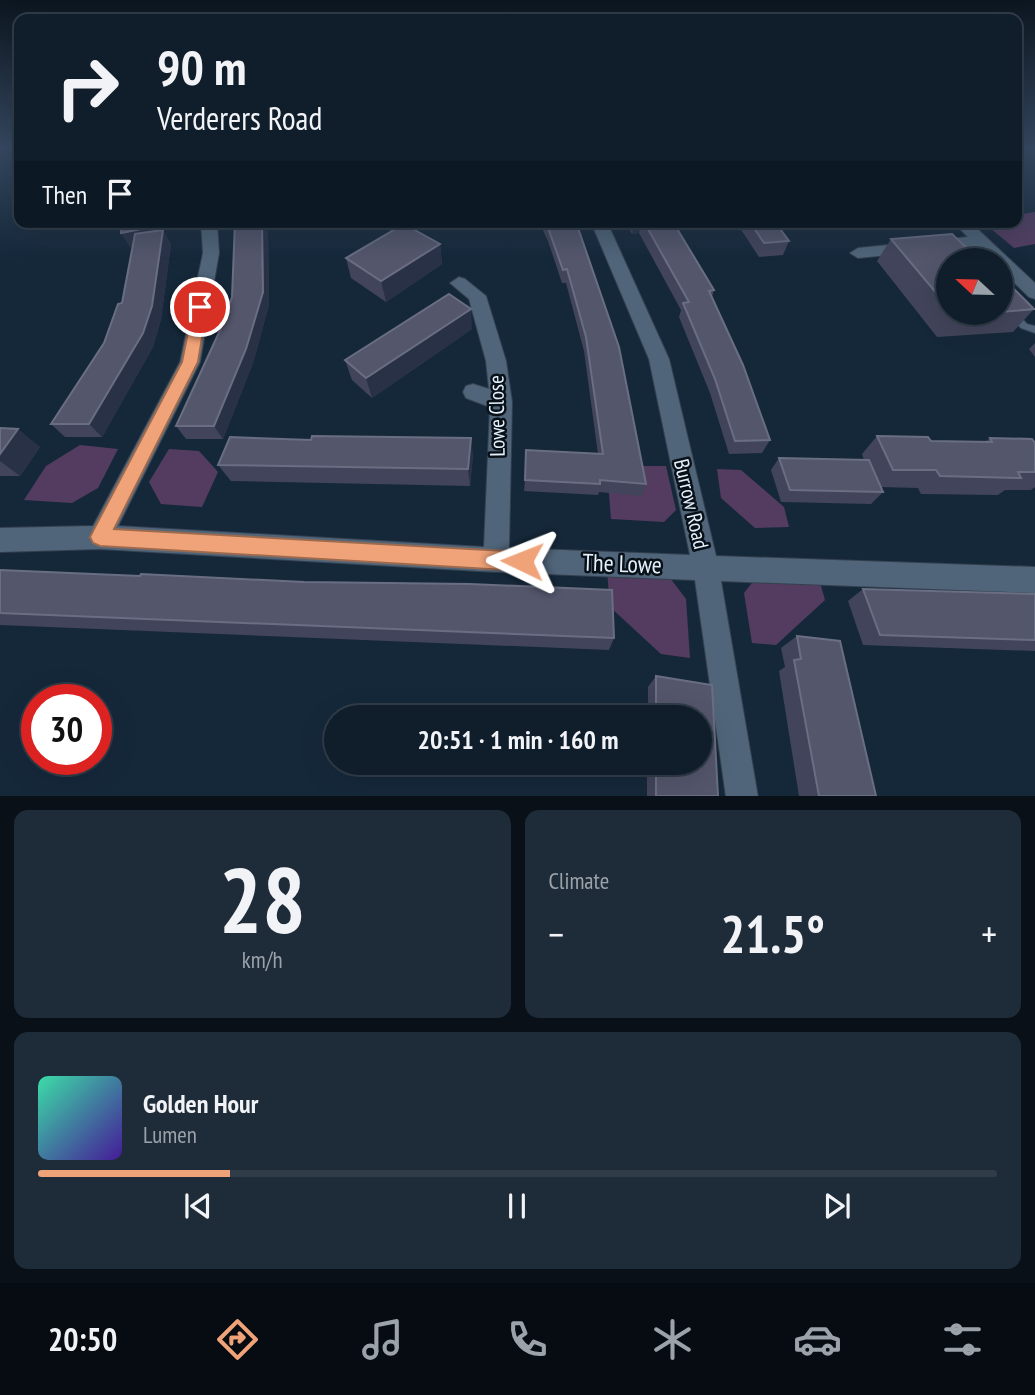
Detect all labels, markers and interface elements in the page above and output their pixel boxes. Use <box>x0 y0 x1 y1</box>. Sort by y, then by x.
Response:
text: 90 m <box>157 35 246 99</box>
icon: right <box>42 42 133 133</box>
text: Verderers Road <box>157 97 322 139</box>
icon: arrive <box>101 175 139 213</box>
text: Then <box>42 178 87 211</box>
north arrow <box>936 248 1013 326</box>
map controls <box>936 248 1013 325</box>
pin <box>170 277 230 337</box>
icon: arrive <box>181 288 219 326</box>
street label: Lowe Close <box>482 375 511 457</box>
street label: Burrow Road <box>668 456 715 552</box>
position arrow <box>485 524 559 598</box>
street label: The Lowe <box>582 547 662 580</box>
speed limit sign: 30 <box>21 684 112 775</box>
text: 20:51 · 1 min · 160 m <box>418 723 618 756</box>
text: 28 <box>219 840 306 958</box>
text: Climate <box>549 866 609 895</box>
text: 21.5° <box>720 900 825 967</box>
text: − <box>549 909 564 958</box>
text: + <box>981 909 997 958</box>
text: km/h <box>242 945 283 974</box>
text: Golden Hour <box>143 1087 258 1120</box>
text: Lumen <box>143 1120 197 1149</box>
icon: previous <box>179 1187 217 1225</box>
icon: pause <box>498 1187 536 1225</box>
icon: next <box>818 1187 856 1225</box>
icon: directions <box>213 1315 262 1364</box>
icon: music <box>358 1315 407 1364</box>
icon: phone <box>503 1315 552 1364</box>
icon: climate <box>648 1315 697 1364</box>
icon: car <box>793 1315 842 1364</box>
icon: filters <box>938 1315 987 1364</box>
text: 20:50 <box>48 1318 117 1360</box>

